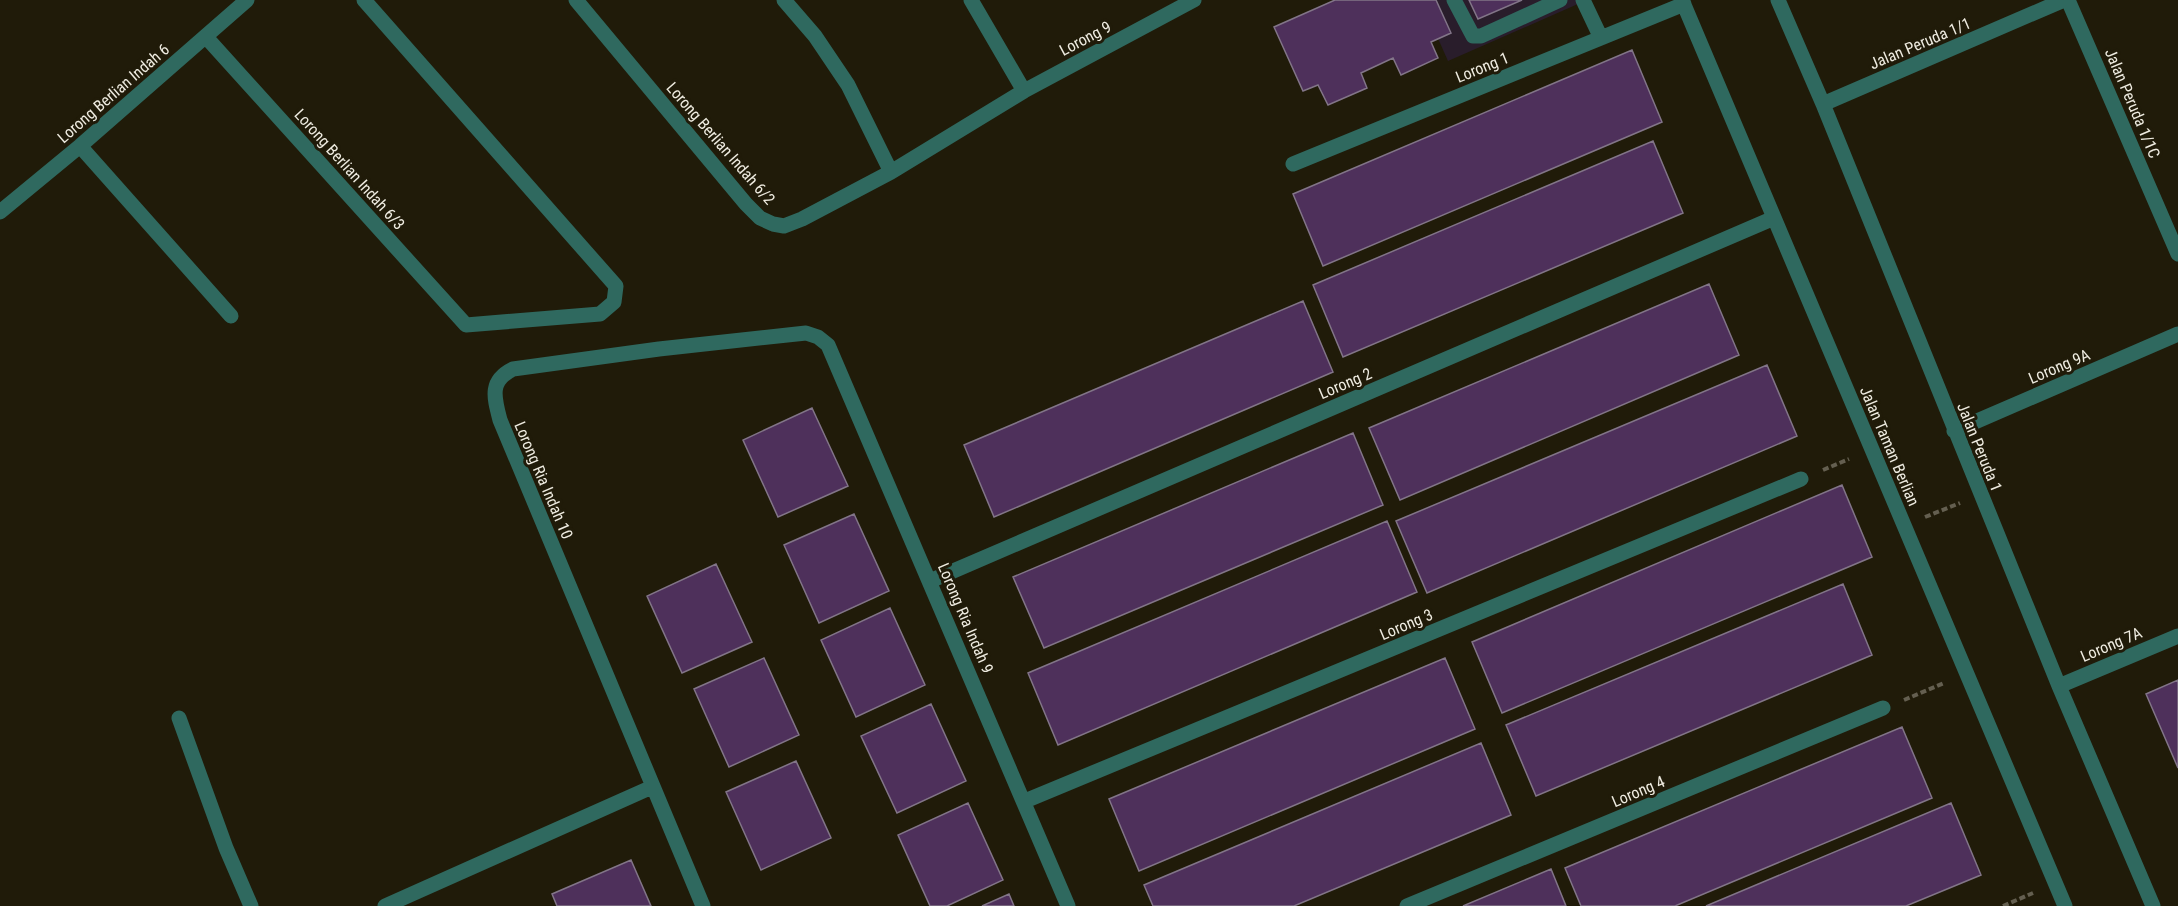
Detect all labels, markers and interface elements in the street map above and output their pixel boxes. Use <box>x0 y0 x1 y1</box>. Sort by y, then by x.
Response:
street label: Jalan Peruda 1/1 <box>1867 14 1974 73</box>
street label: Lorong 9 <box>1056 17 1114 60</box>
street label: Lorong Berlian Indah 6 <box>54 40 173 147</box>
street label: Jalan Peruda 1/1C <box>2101 46 2164 161</box>
street label: Lorong 1 <box>1453 48 1512 87</box>
street label: Lorong Berlian Indah 6/2 <box>662 78 779 208</box>
street label: Lorong Berlian Indah 6/3 <box>290 105 409 234</box>
street label: Lorong 9A <box>2026 345 2093 388</box>
street label: Lorong 2 <box>1316 364 1375 403</box>
street label: Jalan Taman Berlian <box>1856 384 1923 509</box>
street label: Jalan Peruda 1 <box>1953 400 2006 494</box>
street label: Lorong Ria Indah 10 <box>510 419 577 542</box>
street label: Lorong Ria Indah 9 <box>934 560 997 676</box>
street label: Lorong 3 <box>1377 605 1436 644</box>
street label: Lorong 7A <box>2078 623 2145 666</box>
street label: Lorong 4 <box>1609 772 1668 811</box>

